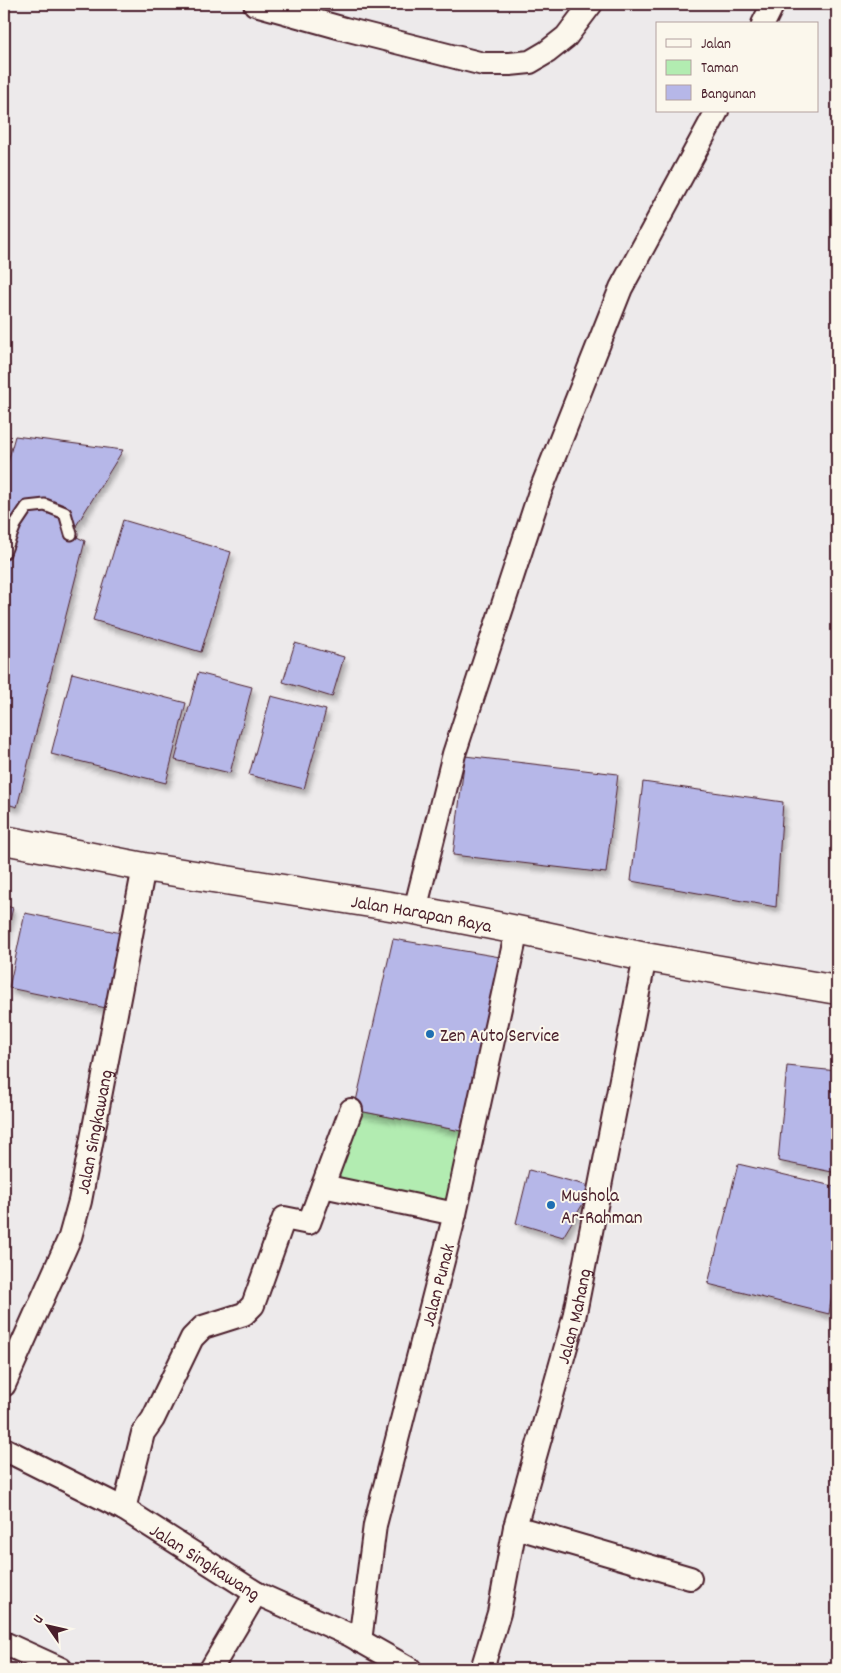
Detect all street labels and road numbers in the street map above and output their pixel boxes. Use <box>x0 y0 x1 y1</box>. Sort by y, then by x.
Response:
street label: Jalan Harapan Raya <box>349 890 495 942</box>
street label: Jalan Singkawang <box>72 1068 122 1197</box>
street label: Jalan Punak <box>417 1241 464 1330</box>
street label: Jalan Mahang <box>552 1267 600 1368</box>
street label: Jalan Singkawang <box>143 1519 264 1609</box>

